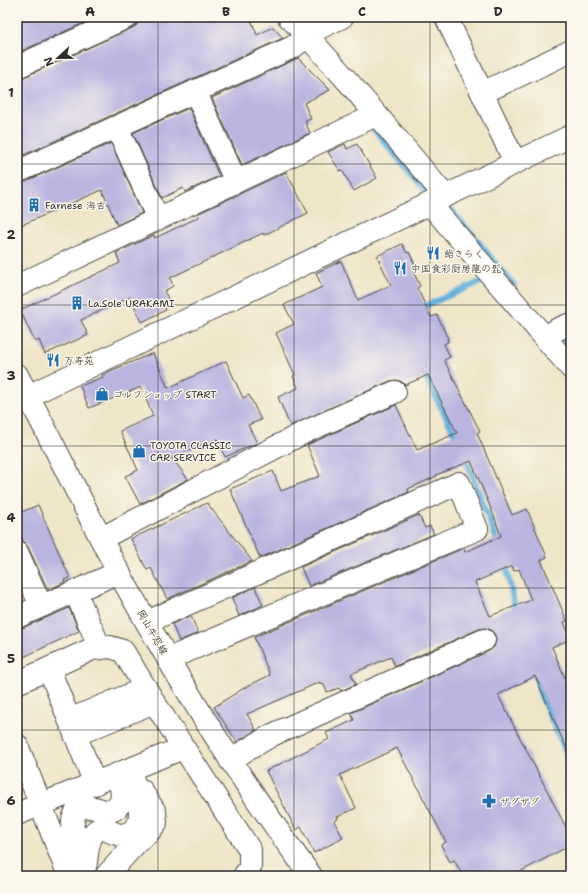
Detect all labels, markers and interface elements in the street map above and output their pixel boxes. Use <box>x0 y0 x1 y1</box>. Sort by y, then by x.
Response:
text: A <box>85 3 95 20</box>
text: B <box>222 3 230 20</box>
text: C <box>358 3 366 20</box>
text: D <box>493 3 503 20</box>
north arrow <box>38 38 78 78</box>
text: N <box>40 54 58 68</box>
text: 1 <box>8 84 14 101</box>
building icon: Farnese 海吉 <box>26 197 42 213</box>
place label: Farnese 海吉 <box>45 199 106 212</box>
text: 2 <box>6 226 16 243</box>
restaurant icon: 鮨きらく <box>425 245 441 261</box>
place label: 鮨きらく <box>444 247 484 260</box>
restaurant icon: 中国食彩厨房龍の髭 <box>392 260 408 276</box>
place label: 中国食彩厨房龍の髭 <box>411 262 501 275</box>
building icon: La.Sole URAKAMI <box>69 295 85 311</box>
place label: La.Sole URAKAMI <box>88 297 175 310</box>
restaurant icon: 万寿苑 <box>45 352 61 368</box>
place label: 万寿苑 <box>64 354 94 367</box>
text: 3 <box>6 367 16 384</box>
shop icon: ゴルフショップ START <box>94 386 110 402</box>
place label: ゴルフショップ START <box>113 388 216 401</box>
place label: TOYOTA CLASSIC CAR SERVICE <box>150 439 231 464</box>
shop icon: TOYOTA CLASSIC CAR SERVICE <box>131 443 147 459</box>
text: 4 <box>6 509 16 526</box>
street label: 岡山牛窓線 <box>134 607 171 657</box>
text: 5 <box>7 650 15 667</box>
text: 6 <box>6 792 16 809</box>
pharmacy icon: ザグザグ <box>481 793 497 809</box>
place label: ザグザグ <box>500 795 540 808</box>

